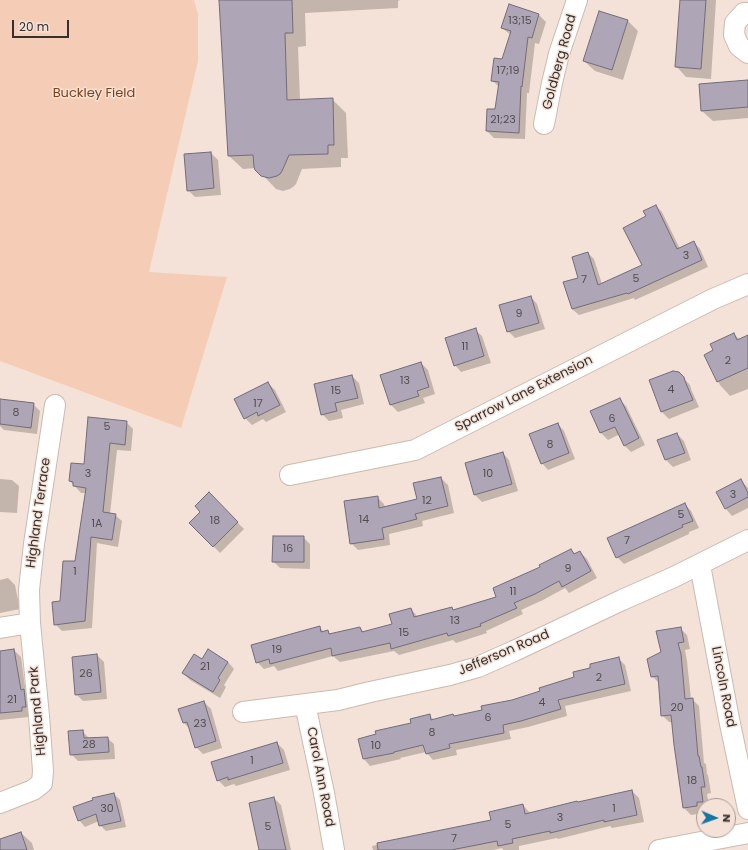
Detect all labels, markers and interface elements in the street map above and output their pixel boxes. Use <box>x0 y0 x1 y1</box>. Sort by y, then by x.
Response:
scale bar <box>14 12 71 38</box>
street label: Goldberg Road <box>540 13 580 111</box>
house number: 13;15 <box>508 14 532 28</box>
text: 20 m <box>19 18 49 35</box>
house number: 17;19 <box>497 64 519 78</box>
park label: Buckley Field <box>53 86 135 102</box>
house number: 21;23 <box>490 113 516 127</box>
house number: 3 <box>683 249 689 263</box>
house number: 5 <box>633 272 639 286</box>
house number: 7 <box>581 273 587 287</box>
house number: 9 <box>516 307 522 321</box>
house number: 11 <box>461 340 469 354</box>
street label: Sparrow Lane Extension <box>453 352 595 436</box>
house number: 2 <box>725 354 731 368</box>
house number: 13 <box>400 374 410 388</box>
house number: 4 <box>668 383 674 397</box>
house number: 15 <box>331 384 341 398</box>
house number: 17 <box>253 397 263 411</box>
house number: 8 <box>13 406 19 420</box>
house number: 6 <box>609 412 615 426</box>
house number: 5 <box>104 420 110 434</box>
house number: 8 <box>547 438 553 452</box>
street label: Highland Terrace <box>24 457 54 569</box>
house number: 3 <box>85 467 91 481</box>
house number: 10 <box>483 467 493 481</box>
house number: 3 <box>730 488 736 502</box>
house number: 12 <box>422 494 432 508</box>
house number: 5 <box>678 508 684 522</box>
house number: 14 <box>359 513 369 527</box>
house number: 18 <box>210 514 220 528</box>
house number: 1A <box>92 517 102 531</box>
house number: 7 <box>624 534 630 548</box>
house number: 16 <box>283 542 293 556</box>
house number: 9 <box>565 562 571 576</box>
house number: 1 <box>73 565 77 579</box>
house number: 11 <box>509 585 517 599</box>
house number: 13 <box>450 614 460 628</box>
house number: 15 <box>399 626 409 640</box>
street label: Jefferson Road <box>456 627 552 679</box>
house number: 19 <box>272 643 282 657</box>
street label: Lincoln Road <box>708 645 738 729</box>
house number: 21 <box>200 660 210 674</box>
street label: Highland Park <box>26 666 50 756</box>
house number: 26 <box>79 667 93 681</box>
house number: 2 <box>596 671 602 685</box>
house number: 21 <box>7 693 17 707</box>
house number: 4 <box>539 696 545 710</box>
house number: 20 <box>670 701 684 715</box>
house number: 6 <box>485 711 491 725</box>
house number: 23 <box>194 717 206 731</box>
street label: Carol Ann Road <box>303 726 337 828</box>
house number: 8 <box>429 726 435 740</box>
house number: 28 <box>82 738 96 752</box>
house number: 10 <box>371 739 381 753</box>
house number: 1 <box>250 754 254 768</box>
house number: 18 <box>687 774 697 788</box>
north arrow <box>696 798 736 838</box>
house number: 30 <box>100 802 114 816</box>
house number: 1 <box>612 802 616 816</box>
house number: 3 <box>557 811 563 825</box>
text: N <box>719 814 735 823</box>
house number: 5 <box>505 818 511 832</box>
house number: 5 <box>265 820 271 834</box>
house number: 7 <box>451 832 457 846</box>

